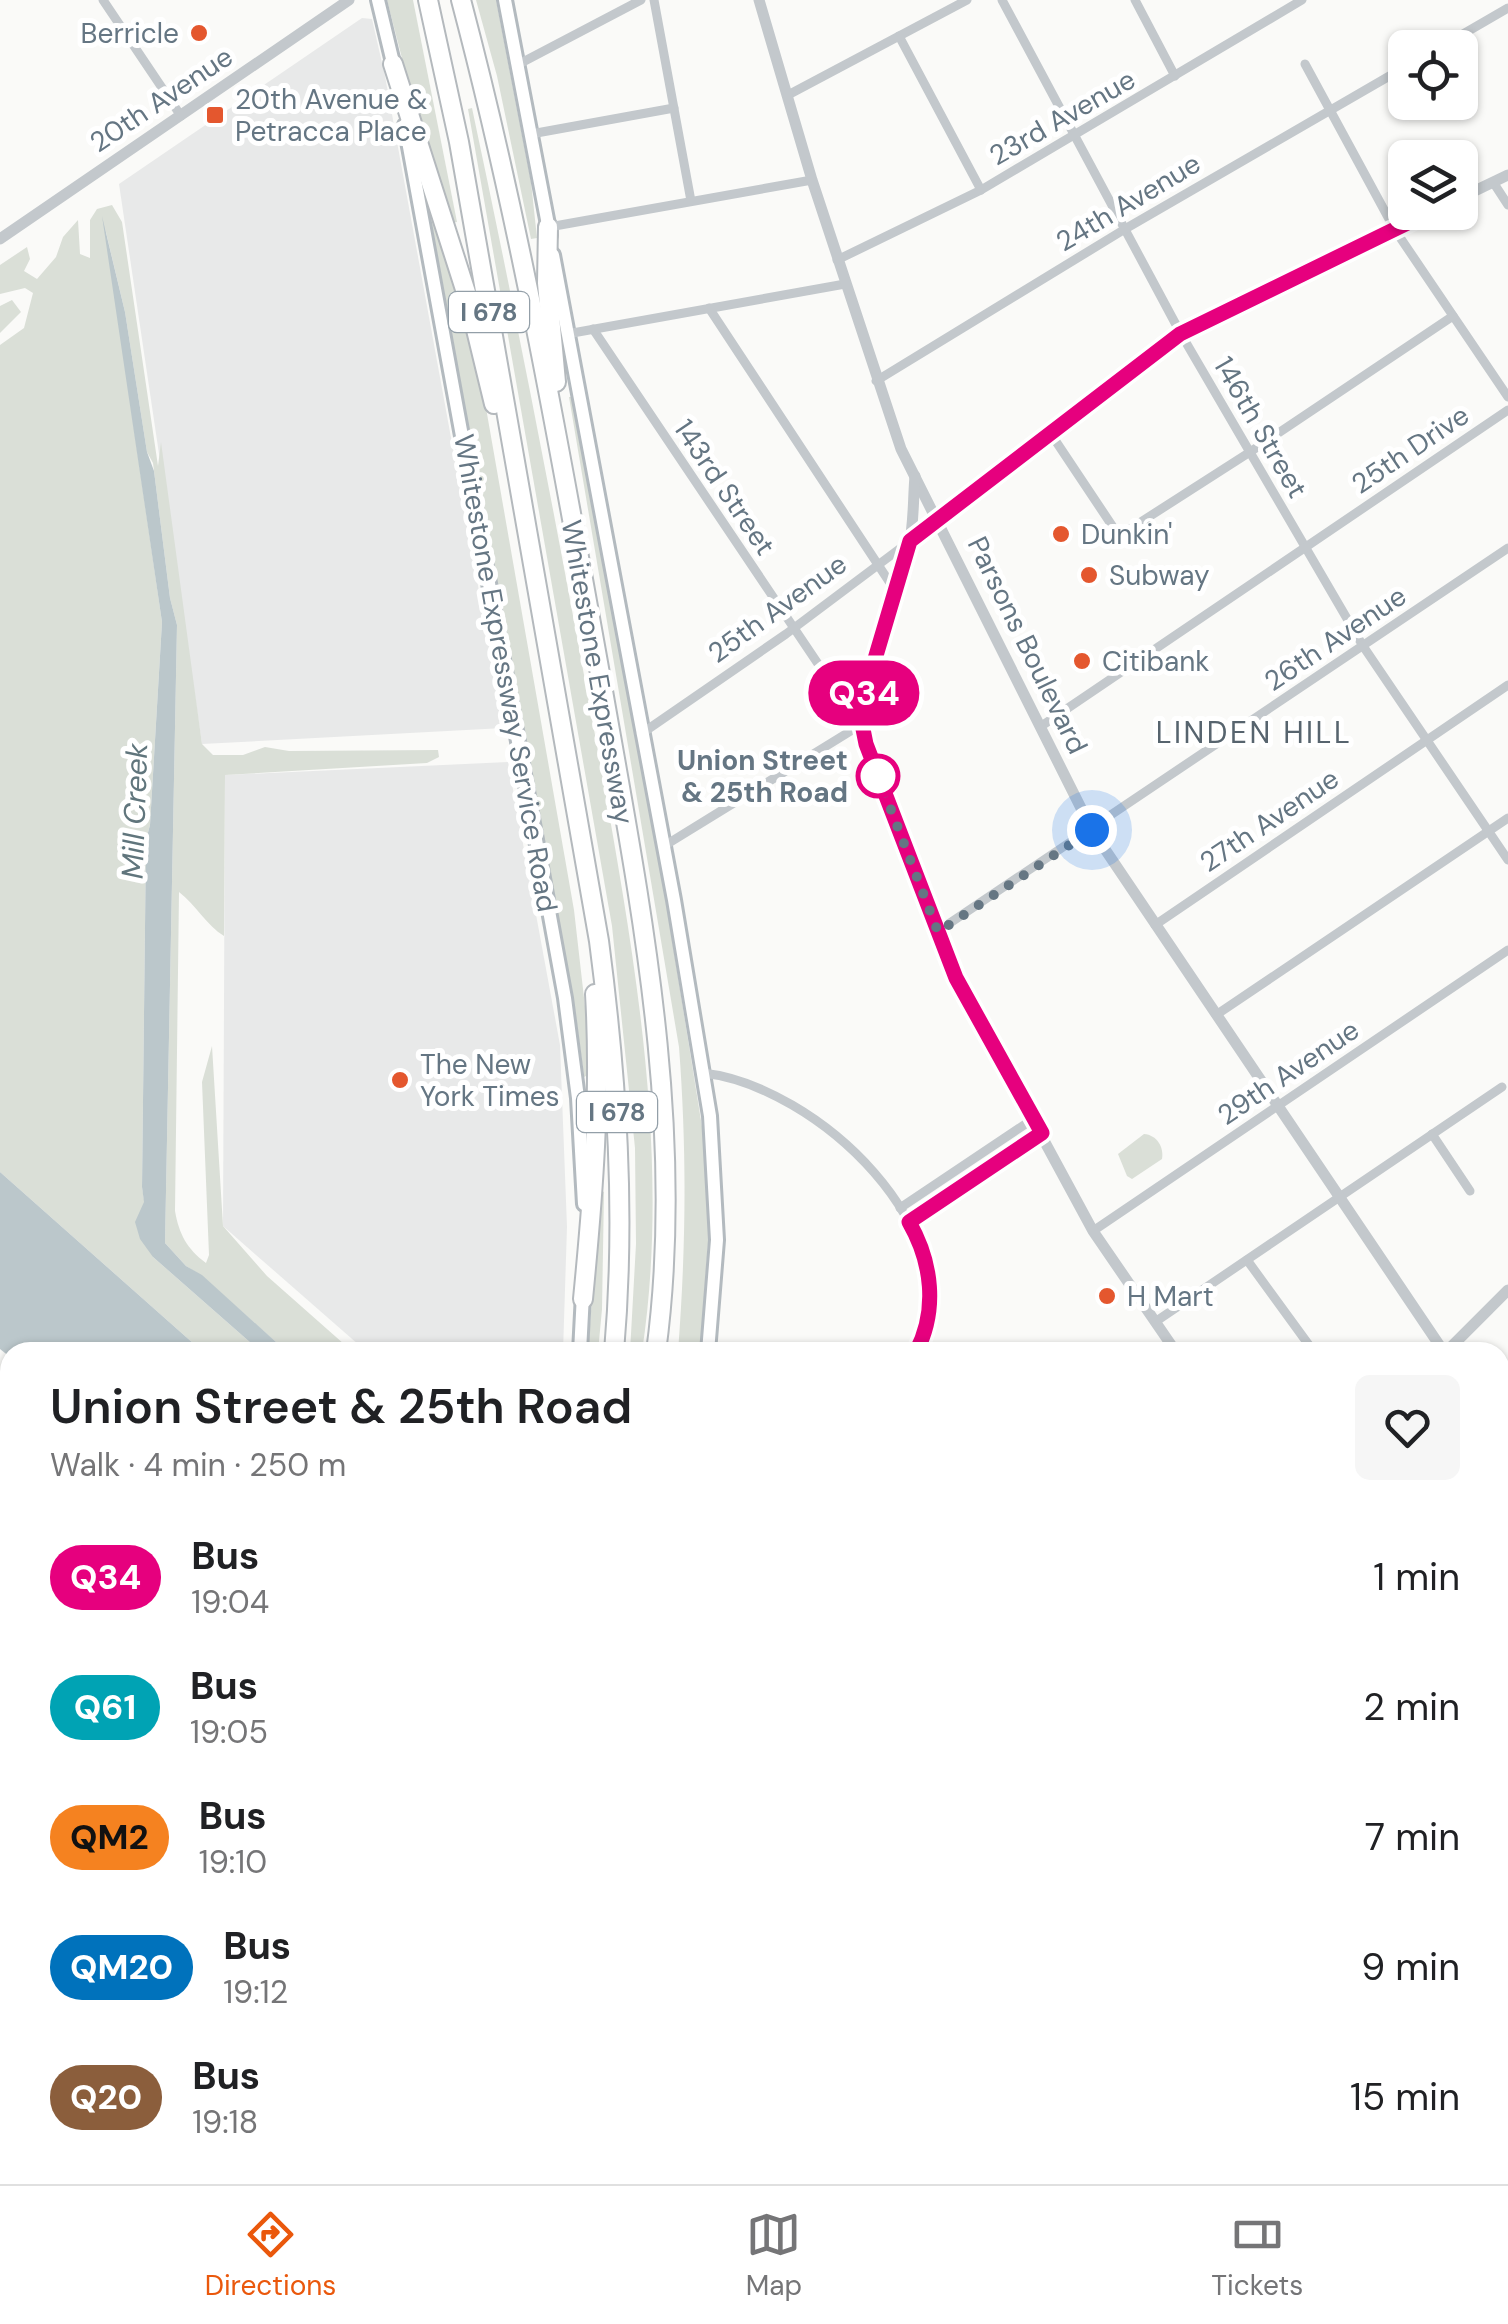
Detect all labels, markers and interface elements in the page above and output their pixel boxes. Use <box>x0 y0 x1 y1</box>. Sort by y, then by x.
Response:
place label: Berricle <box>81 15 179 52</box>
marker: Berricle <box>188 22 210 44</box>
map controls <box>1388 30 1478 230</box>
button: locate <box>1388 30 1478 120</box>
street label: 20th Avenue <box>83 38 240 161</box>
street label: 23rd Avenue <box>983 61 1142 174</box>
place label: 20th Avenue & Petracca Place <box>235 81 428 150</box>
marker: 20th Avenue & Petracca Place <box>204 104 226 126</box>
button: layers <box>1388 140 1478 230</box>
street label: 24th Avenue <box>1049 145 1207 260</box>
road number: I 678 <box>449 292 529 332</box>
street label: 146th Street <box>1205 350 1316 505</box>
street label: 25th Drive <box>1344 397 1476 502</box>
street label: 143rd Street <box>666 412 784 562</box>
street label: Whitestone Expressway Service Road <box>445 431 566 915</box>
place label: Dunkin' <box>1081 516 1172 553</box>
street label: Whitestone Expressway <box>553 517 642 827</box>
marker: Dunkin' <box>1050 523 1072 545</box>
street label: Parsons Boulevard <box>959 531 1096 760</box>
street label: 25th Avenue <box>701 546 854 671</box>
place label: Subway <box>1109 557 1210 594</box>
marker: Subway <box>1078 564 1100 586</box>
street label: 26th Avenue <box>1257 577 1413 699</box>
place label: Citibank <box>1102 643 1209 680</box>
marker: Citibank <box>1071 650 1093 672</box>
line badge: Q34 <box>806 660 922 726</box>
text: Q34 <box>828 670 900 716</box>
district label: LINDEN HILL <box>1156 713 1352 752</box>
water label: Mill Creek <box>113 742 156 880</box>
place label: Union Street & 25th Road <box>677 742 848 811</box>
marker: Union Street & 25th Road <box>857 755 899 797</box>
street label: 27th Avenue <box>1192 760 1346 881</box>
your location <box>1067 805 1117 855</box>
street label: 29th Avenue <box>1210 1011 1366 1133</box>
place label: The New York Times <box>420 1046 560 1115</box>
marker: The New York Times <box>389 1069 411 1091</box>
road number: I 678 <box>577 1092 657 1132</box>
place label: H Mart <box>1127 1278 1214 1315</box>
marker: H Mart <box>1096 1285 1118 1307</box>
text: Union Street & 25th Road <box>50 1375 632 1438</box>
button: heart <box>1355 1375 1460 1480</box>
text: Walk · 4 min · 250 m <box>50 1444 346 1486</box>
text: Bus <box>191 1531 259 1581</box>
text: 1 min <box>1373 1552 1460 1602</box>
text: Q34 <box>70 1554 141 1600</box>
text: 19:04 <box>191 1581 269 1623</box>
text: Bus <box>190 1661 258 1711</box>
text: 2 min <box>1363 1682 1460 1732</box>
text: Q61 <box>74 1684 136 1730</box>
text: 19:05 <box>190 1711 268 1753</box>
text: Bus <box>199 1791 267 1841</box>
text: 7 min <box>1365 1812 1460 1862</box>
text: QM2 <box>70 1814 149 1860</box>
text: 19:10 <box>199 1841 267 1883</box>
text: Bus <box>223 1921 291 1971</box>
text: 9 min <box>1361 1942 1460 1992</box>
text: QM20 <box>70 1944 173 1990</box>
text: 19:12 <box>223 1971 288 2013</box>
text: Bus <box>192 2051 260 2101</box>
text: 15 min <box>1350 2072 1460 2122</box>
text: Q20 <box>70 2074 142 2120</box>
text: 19:18 <box>192 2101 258 2143</box>
tab: Directions <box>205 2207 336 2304</box>
tab: Map <box>746 2207 802 2304</box>
tab: Tickets <box>1211 2207 1303 2304</box>

